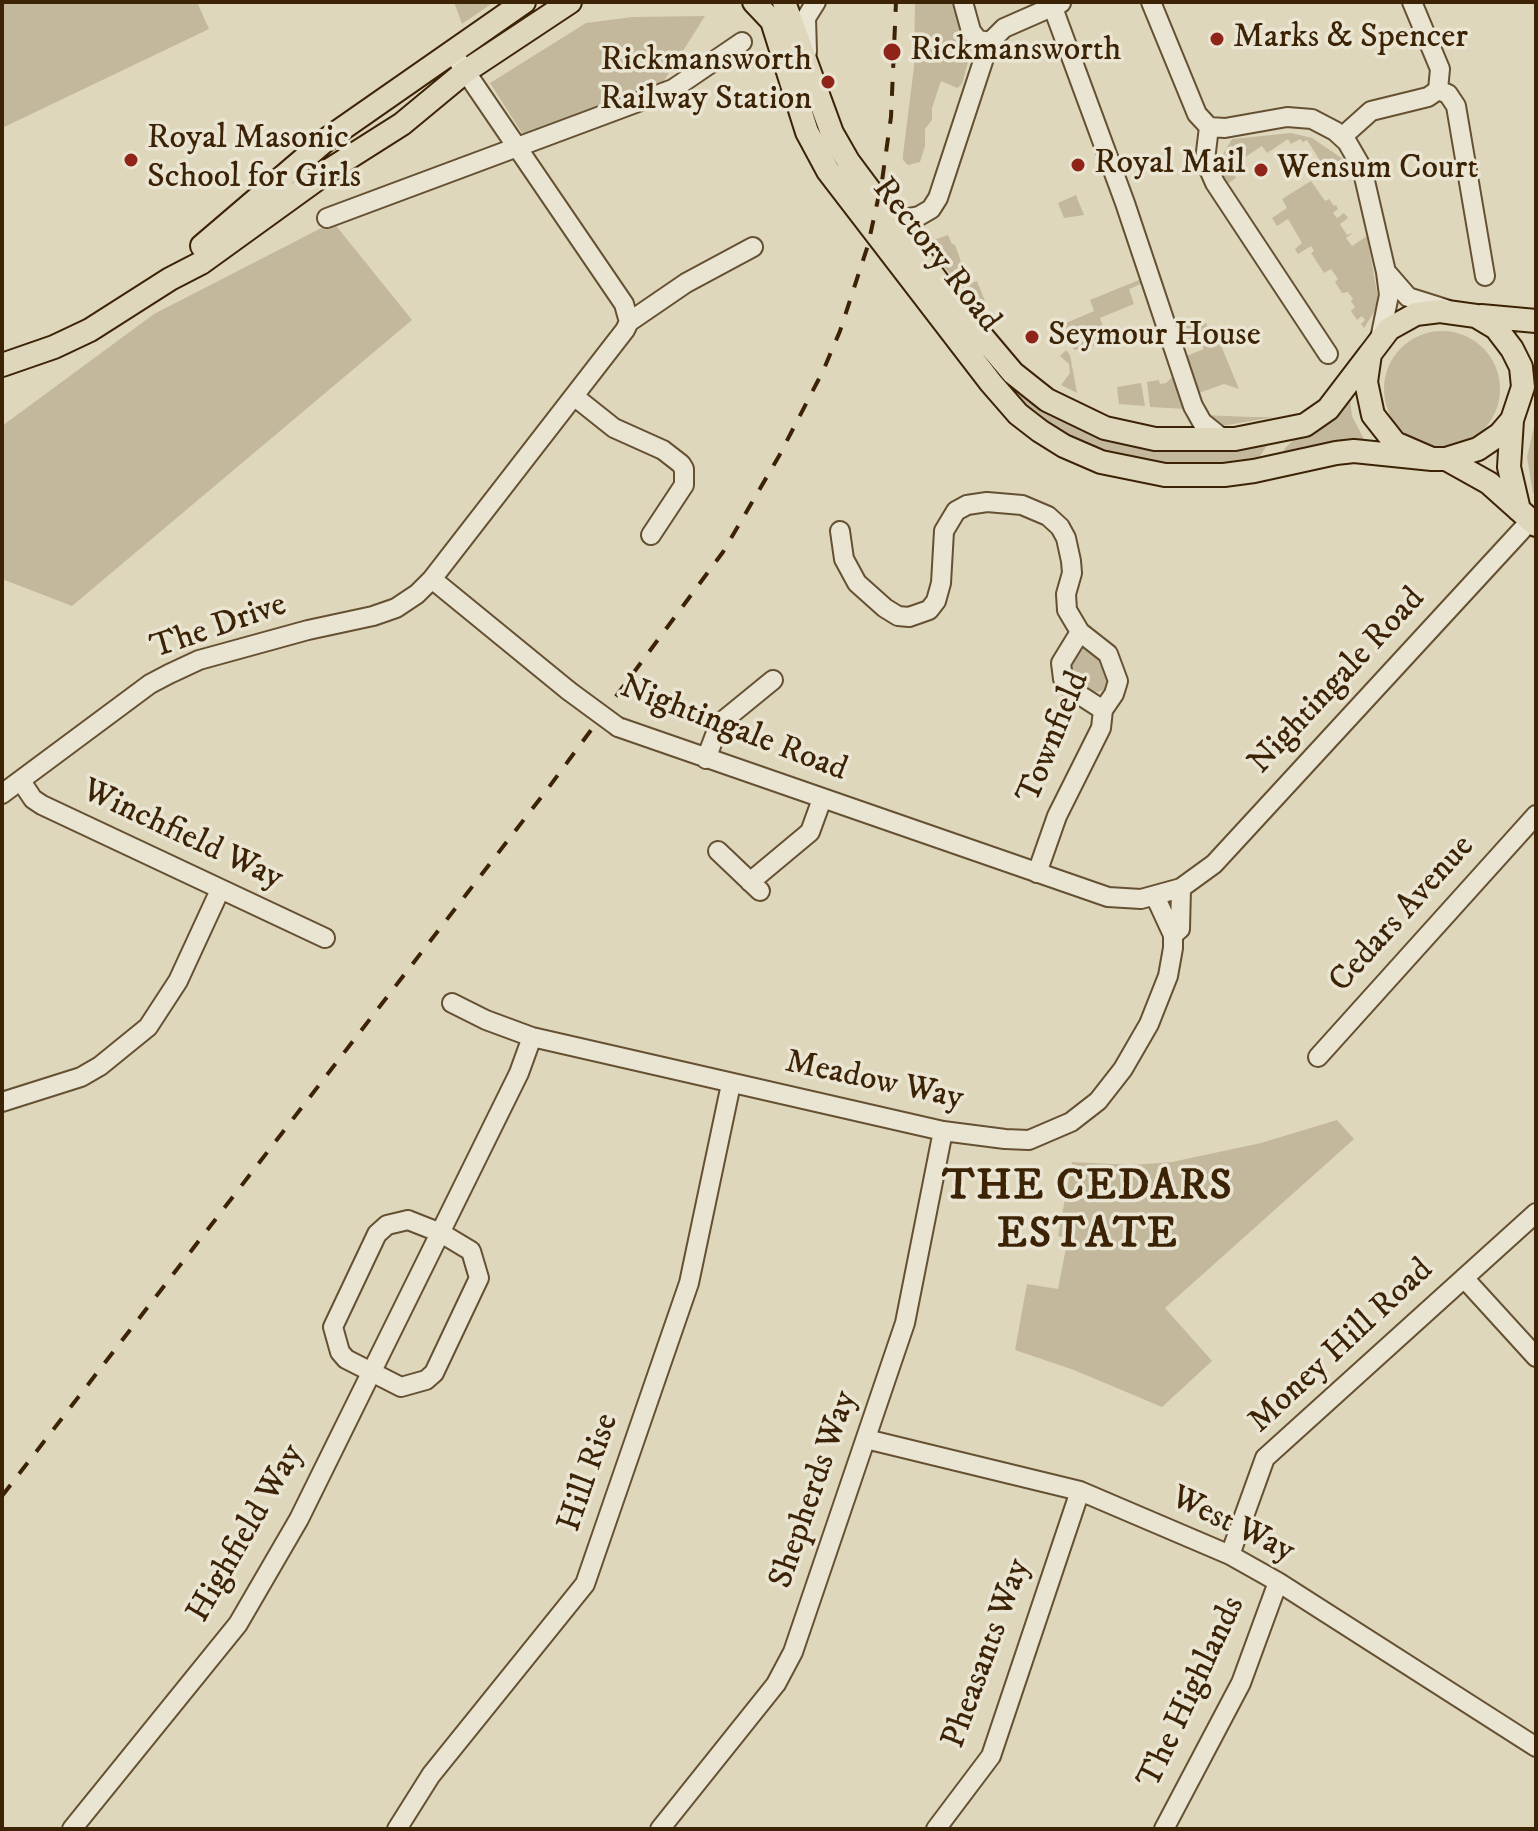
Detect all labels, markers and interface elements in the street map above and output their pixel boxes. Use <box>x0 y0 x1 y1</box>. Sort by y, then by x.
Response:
place label: Marks & Spencer <box>1233 19 1468 59</box>
marker: Marks & Spencer <box>1208 30 1226 48</box>
place label: Rickmansworth <box>910 32 1121 72</box>
marker: Rickmansworth <box>881 41 903 63</box>
place label: Rickmansworth Railway Station <box>600 42 812 122</box>
marker: Rickmansworth Railway Station <box>819 73 837 91</box>
place label: Royal Masonic School for Girls <box>147 120 361 200</box>
place label: Royal Mail <box>1094 145 1246 185</box>
place label: Wensum Court <box>1277 150 1478 190</box>
marker: Royal Masonic School for Girls <box>122 151 140 169</box>
marker: Royal Mail <box>1069 156 1087 174</box>
marker: Wensum Court <box>1252 161 1270 179</box>
street label: Rectory Road <box>862 171 1008 341</box>
place label: Seymour House <box>1048 317 1261 357</box>
marker: Seymour House <box>1023 328 1041 346</box>
street label: Nightingale Road <box>1241 580 1435 784</box>
street label: The Drive <box>146 586 292 670</box>
street label: Townfield <box>1010 666 1100 810</box>
street label: Nightingale Road <box>614 668 852 792</box>
street label: Winchfield Way <box>75 772 289 900</box>
street label: Cedars Avenue <box>1322 828 1484 1002</box>
street label: Meadow Way <box>781 1043 967 1121</box>
district label: THE CEDARS ESTATE <box>942 1164 1234 1262</box>
street label: Money Hill Road <box>1241 1251 1443 1443</box>
street label: Shepherds Way <box>762 1386 868 1594</box>
street label: Hill Rise <box>551 1409 629 1537</box>
street label: Highfield Way <box>180 1438 314 1630</box>
street label: West Way <box>1163 1479 1301 1573</box>
street label: Pheasants Way <box>935 1554 1041 1754</box>
street label: The Highlands <box>1131 1590 1255 1796</box>

